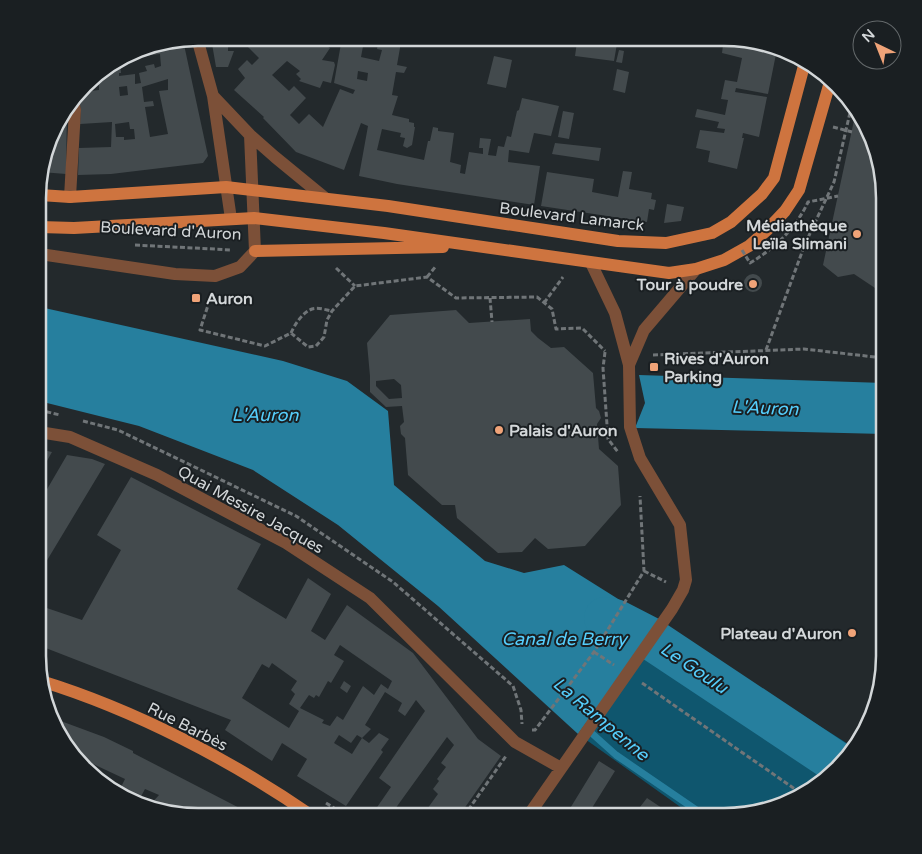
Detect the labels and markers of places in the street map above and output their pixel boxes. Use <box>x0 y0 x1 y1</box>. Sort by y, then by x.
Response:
place label: Médiathèque Leïla Slimani <box>746 216 847 254</box>
marker: Médiathèque Leïla Slimani <box>851 228 863 240</box>
place label: Tour à poudre <box>636 275 743 295</box>
marker: Tour à poudre <box>747 278 759 290</box>
place label: Auron <box>206 289 253 309</box>
marker: Auron <box>190 292 202 304</box>
place label: Rives d'Auron Parking <box>664 349 769 387</box>
marker: Rives d'Auron Parking <box>648 361 660 373</box>
place label: Palais d'Auron <box>509 421 618 441</box>
marker: Palais d'Auron <box>493 424 505 436</box>
place label: Plateau d'Auron <box>720 624 842 644</box>
marker: Plateau d'Auron <box>846 627 858 639</box>

